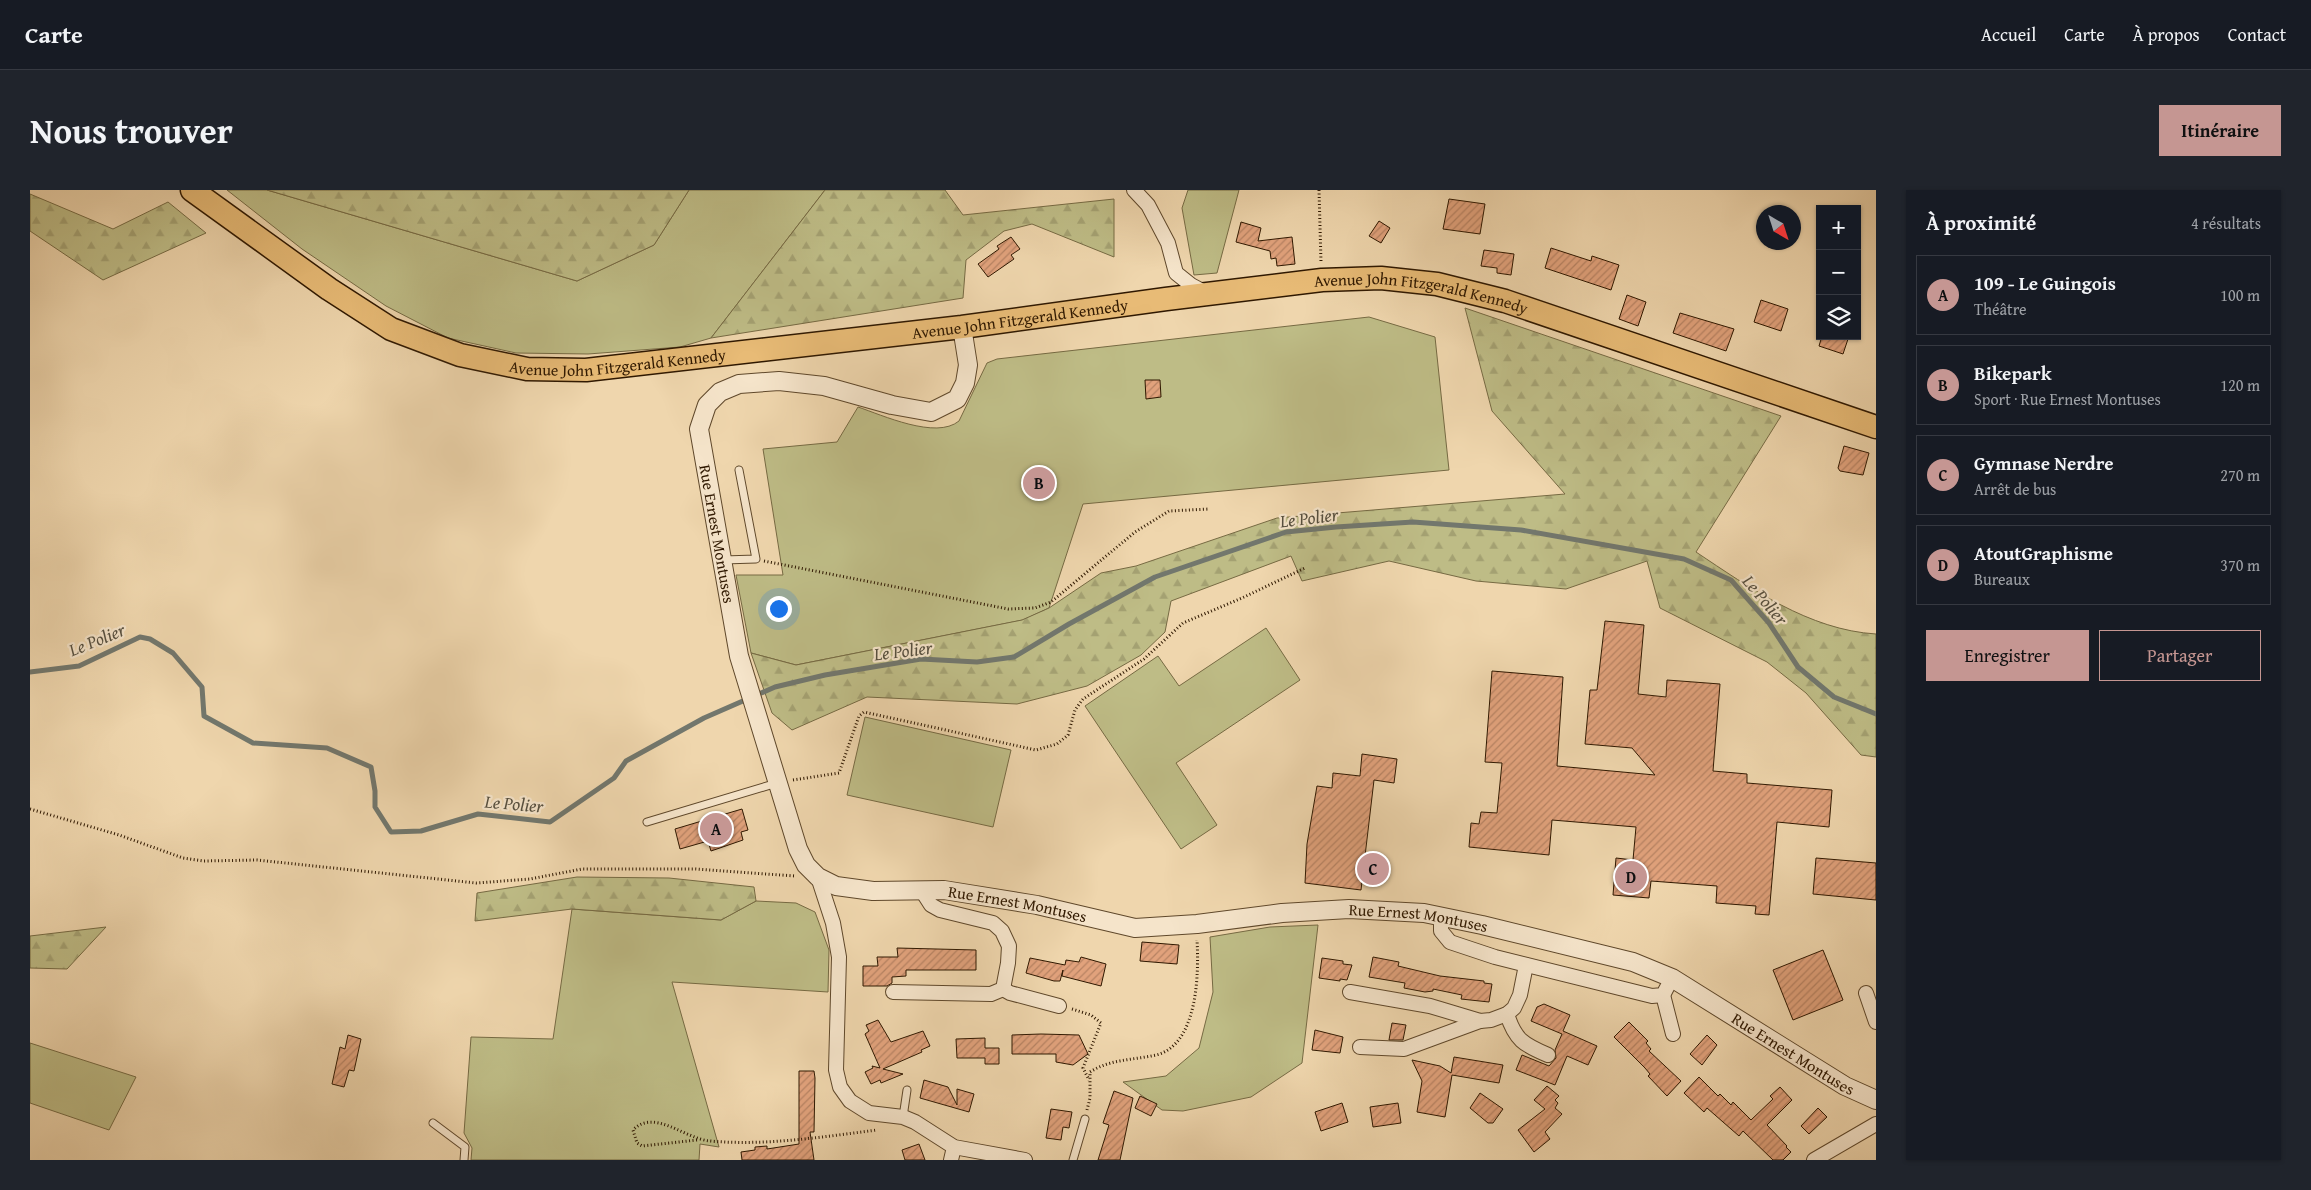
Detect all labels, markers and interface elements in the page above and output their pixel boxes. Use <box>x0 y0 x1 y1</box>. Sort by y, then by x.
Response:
text: Carte <box>25 17 83 52</box>
text: Accueil <box>1981 21 2036 48</box>
text: Carte <box>2064 21 2105 48</box>
text: À propos <box>2133 21 2200 48</box>
text: Contact <box>2228 21 2286 48</box>
text: Nous trouver <box>30 105 233 156</box>
button: Itinéraire <box>2159 105 2281 156</box>
north arrow <box>1756 205 1801 250</box>
map controls <box>1816 205 1861 340</box>
button: + <box>1816 205 1861 250</box>
text: À proximité <box>1926 207 2036 238</box>
text: 4 résultats <box>2191 211 2261 235</box>
button: − <box>1816 250 1861 295</box>
street label: Avenue John Fitzgerald Kennedy <box>1312 266 1531 320</box>
text: 109 - Le Guingois <box>1974 269 2116 297</box>
text: A <box>1938 283 1948 307</box>
text: 100 m <box>2220 283 2260 307</box>
street label: Avenue John Fitzgerald Kennedy <box>911 292 1129 345</box>
button: layers <box>1816 295 1861 340</box>
text: Théâtre <box>1974 297 2027 321</box>
street label: Avenue John Fitzgerald Kennedy <box>507 342 727 382</box>
text: Bikepark <box>1974 359 2051 387</box>
text: B <box>1938 373 1948 397</box>
text: 120 m <box>2220 373 2260 397</box>
text: Sport · Rue Ernest Montuses <box>1974 387 2161 411</box>
text: Gymnase Nerdre <box>1974 449 2113 477</box>
street label: Rue Ernest Montuses <box>693 463 741 605</box>
text: C <box>1938 463 1948 487</box>
text: 270 m <box>2220 463 2260 487</box>
pin: B <box>1023 464 1055 502</box>
text: Arrêt de bus <box>1974 477 2056 501</box>
water label: Le Polier <box>1277 500 1341 535</box>
text: AtoutGraphisme <box>1974 539 2113 567</box>
text: D <box>1938 553 1948 577</box>
text: 370 m <box>2220 553 2260 577</box>
text: Bureaux <box>1974 567 2030 591</box>
water label: Le Polier <box>1736 568 1795 632</box>
your location <box>766 596 792 622</box>
water label: Le Polier <box>64 616 130 663</box>
button: Enregistrer <box>1926 630 2089 681</box>
button: Partager <box>2099 630 2261 681</box>
water label: Le Polier <box>871 633 935 668</box>
water label: Le Polier <box>483 787 546 820</box>
pin: A <box>700 810 732 848</box>
pin: C <box>1357 850 1389 888</box>
pin: D <box>1615 858 1647 896</box>
street label: Rue Ernest Montuses <box>947 879 1089 928</box>
street label: Rue Ernest Montuses <box>1348 897 1491 938</box>
street label: Rue Ernest Montuses <box>1727 1006 1858 1101</box>

